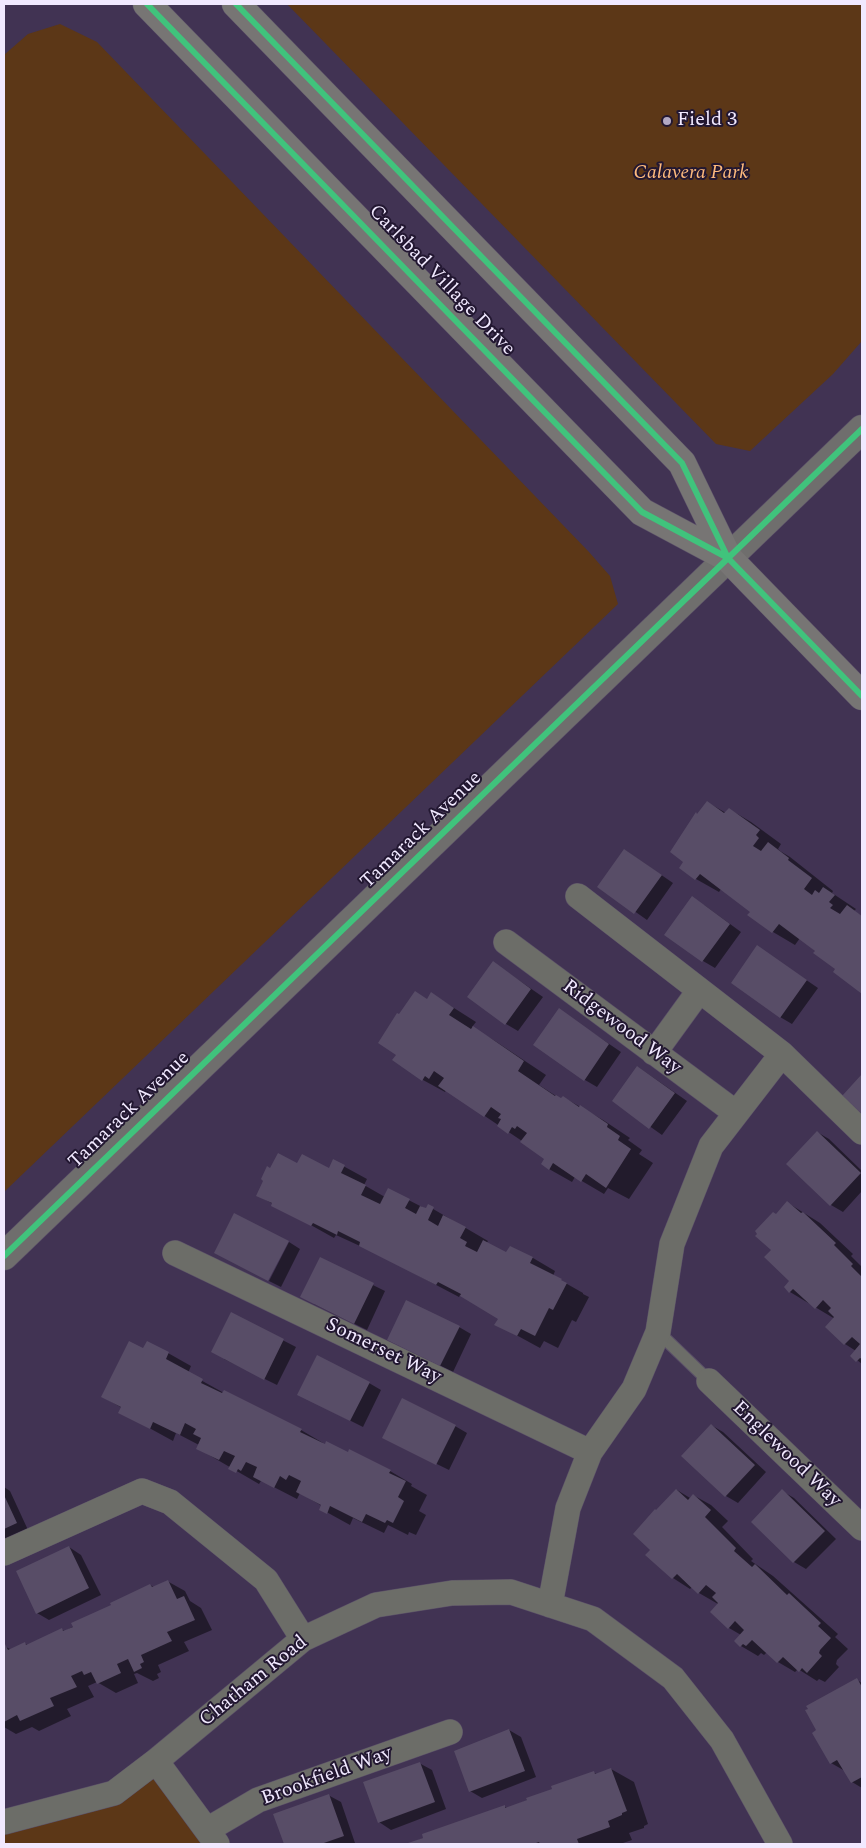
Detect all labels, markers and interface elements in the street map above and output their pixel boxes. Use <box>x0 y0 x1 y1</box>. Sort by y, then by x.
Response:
place label: Field 3 <box>677 109 737 133</box>
marker: Field 3 <box>661 115 673 127</box>
park label: Calavera Park <box>633 162 749 186</box>
street label: Carlsbad Village Drive <box>363 200 519 362</box>
street label: Tamarack Avenue <box>356 767 488 895</box>
street label: Ridgewood Way <box>557 976 685 1080</box>
street label: Tamarack Avenue <box>64 1047 196 1175</box>
street label: Somerset Way <box>321 1314 445 1390</box>
street label: Englewood Way <box>726 1397 846 1513</box>
street label: Chatham Road <box>195 1631 313 1733</box>
street label: Brookfield Way <box>258 1742 396 1812</box>

